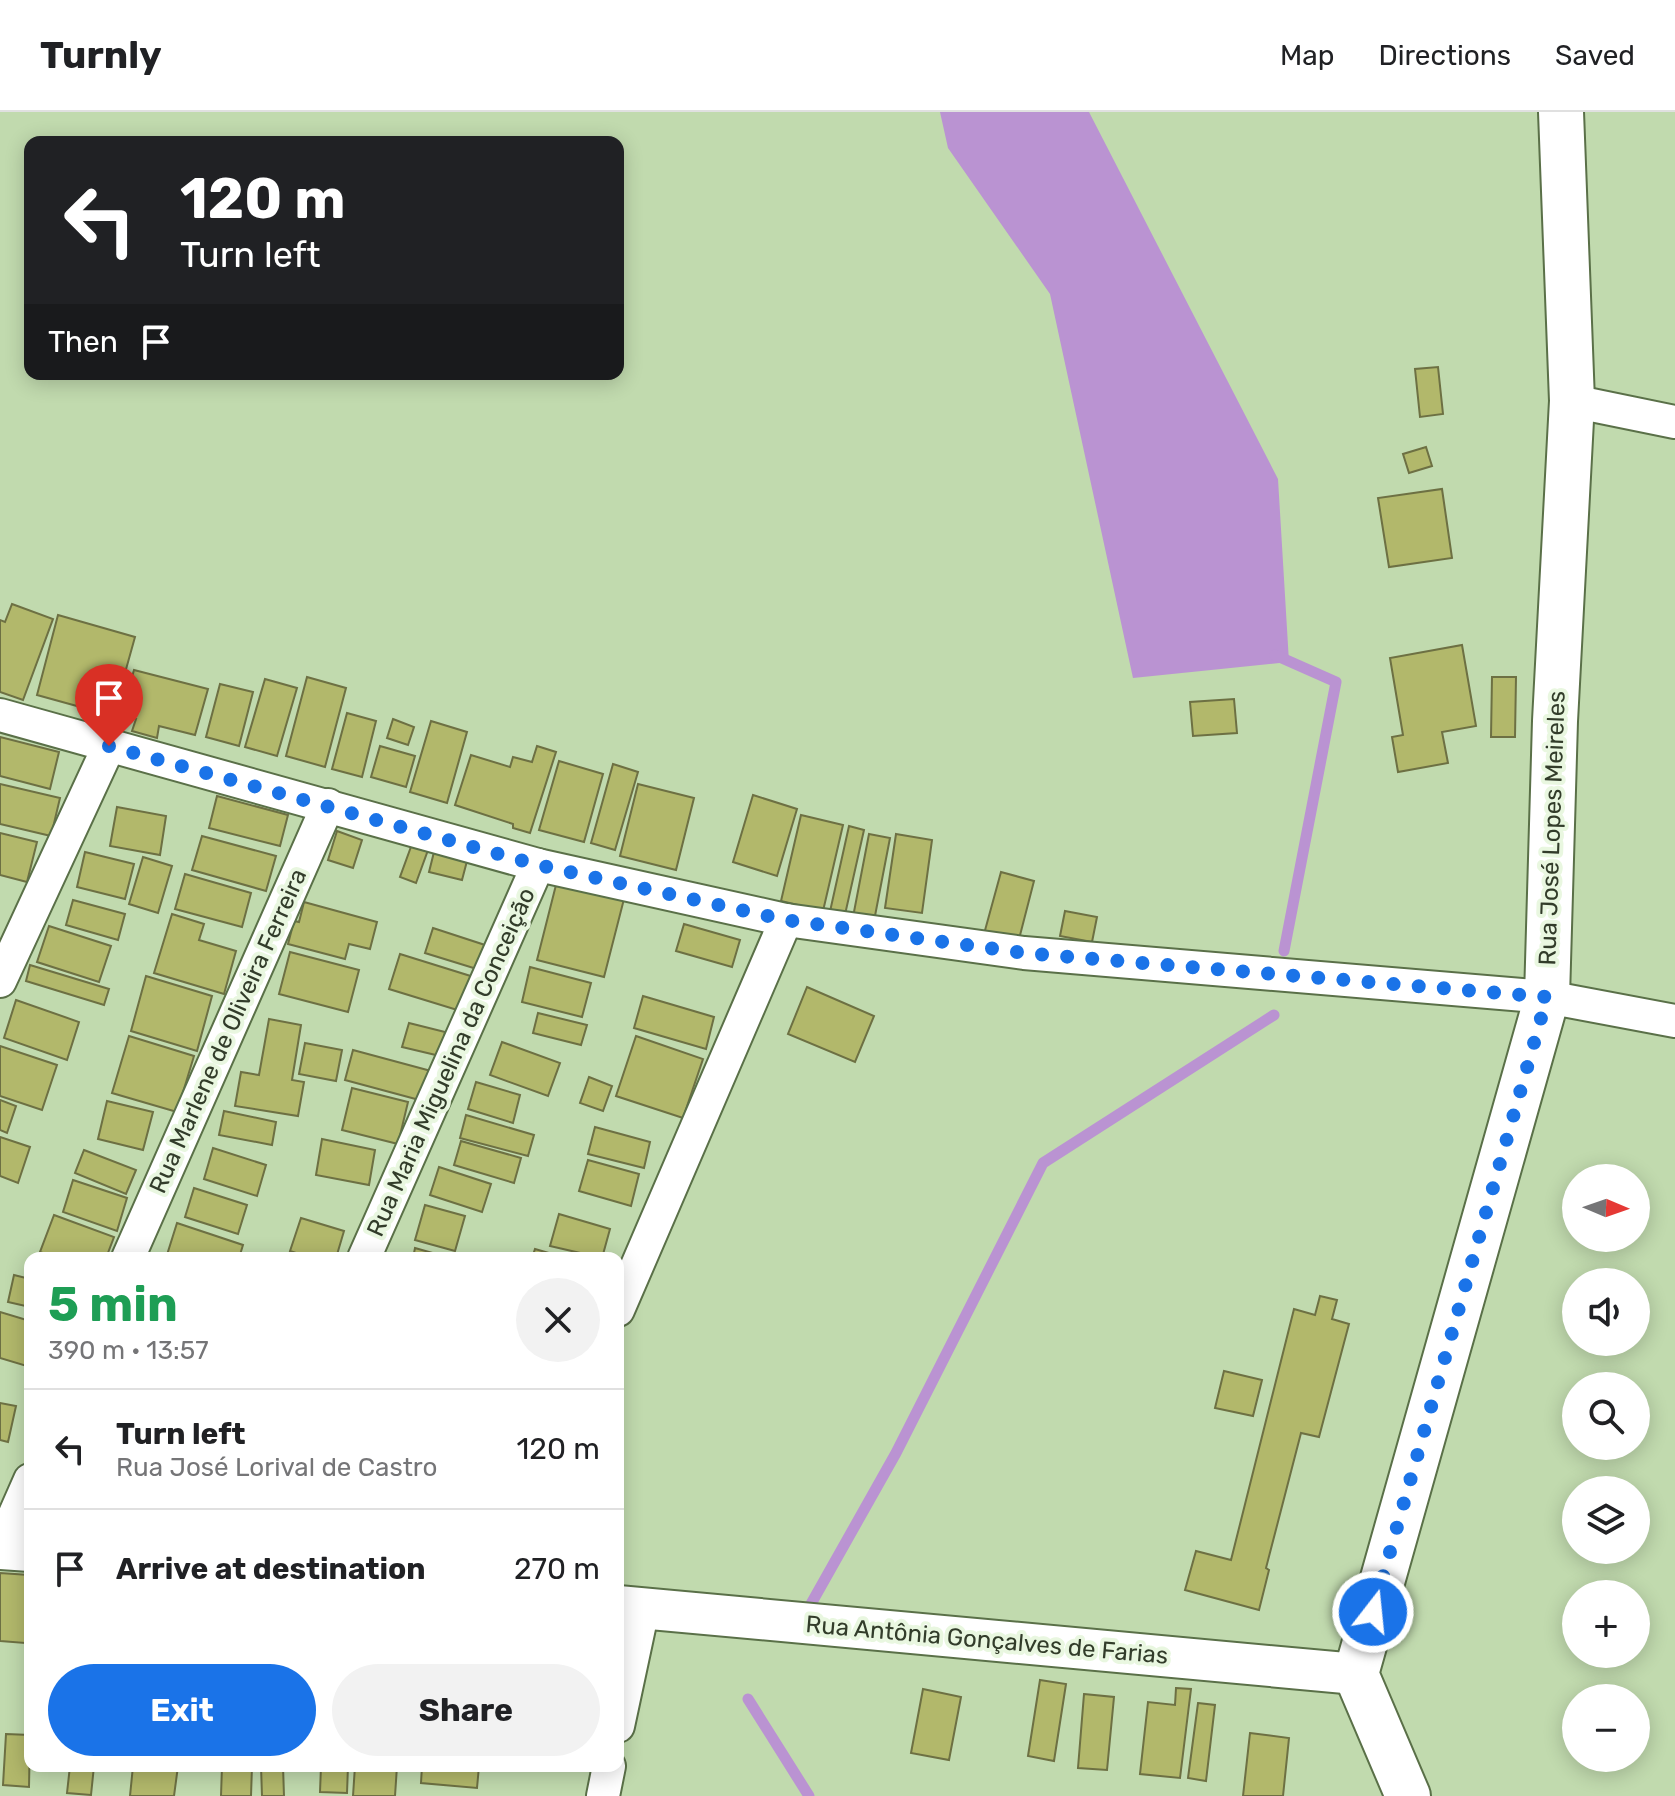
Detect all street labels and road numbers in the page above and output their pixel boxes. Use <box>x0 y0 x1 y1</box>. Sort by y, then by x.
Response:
street label: Rua José Lopes Meireles <box>1533 690 1571 966</box>
street label: Rua Marlene de Oliveira Ferreira <box>144 864 312 1198</box>
street label: Rua Maria Miguelina da Conceição <box>361 883 541 1241</box>
street label: Rua Antônia Gonçalves de Farias <box>805 1610 1169 1670</box>

